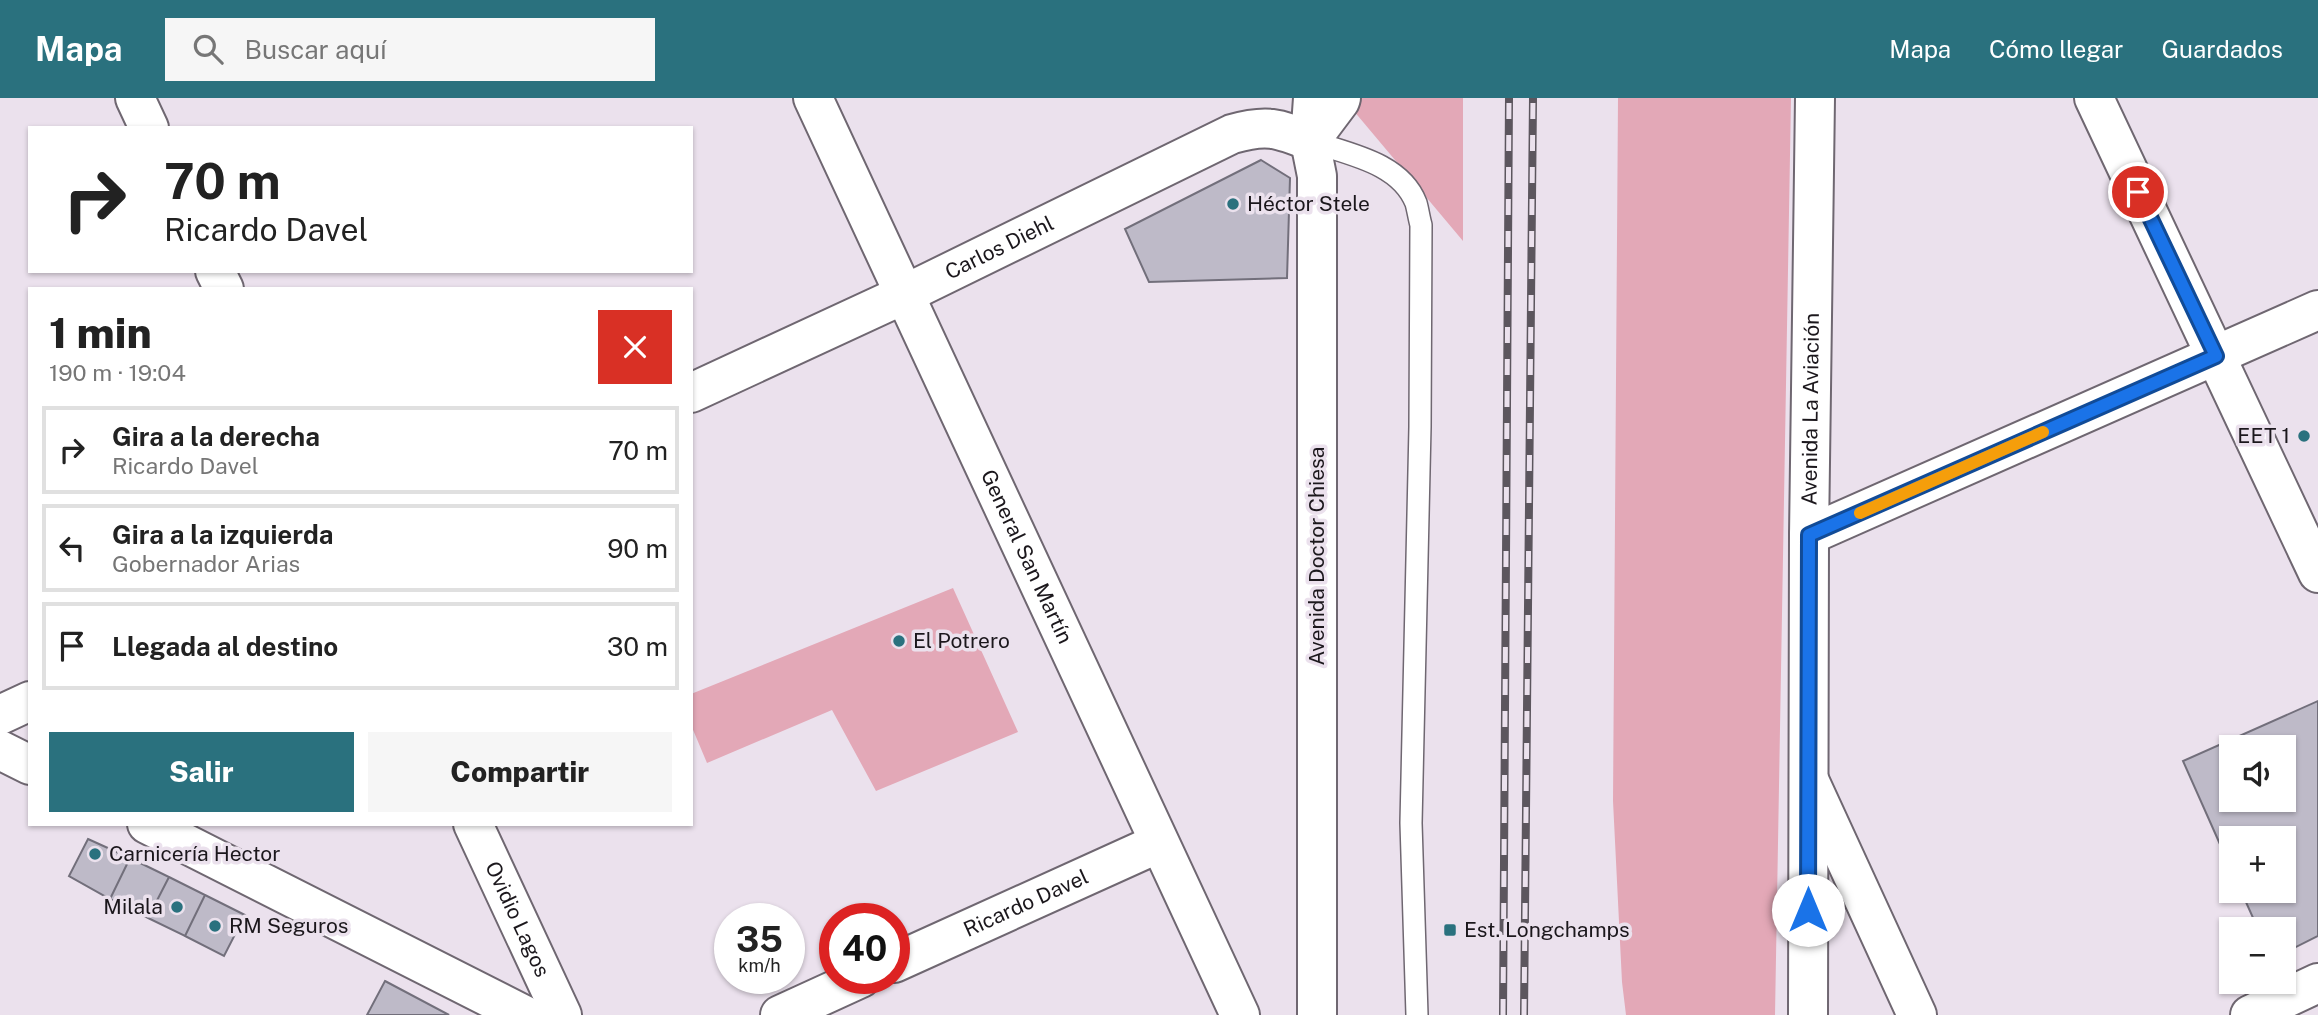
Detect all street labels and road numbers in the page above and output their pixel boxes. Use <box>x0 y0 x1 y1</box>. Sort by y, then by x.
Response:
street label: Carlos Diehl <box>941 210 1058 284</box>
street label: Avenida La Aviación <box>1796 313 1824 506</box>
street label: Avenida Doctor Chiesa <box>1304 447 1329 665</box>
street label: General San Martín <box>976 466 1078 647</box>
street label: Ovidio Lagos <box>480 857 555 981</box>
street label: Ricardo Davel <box>960 864 1092 942</box>

